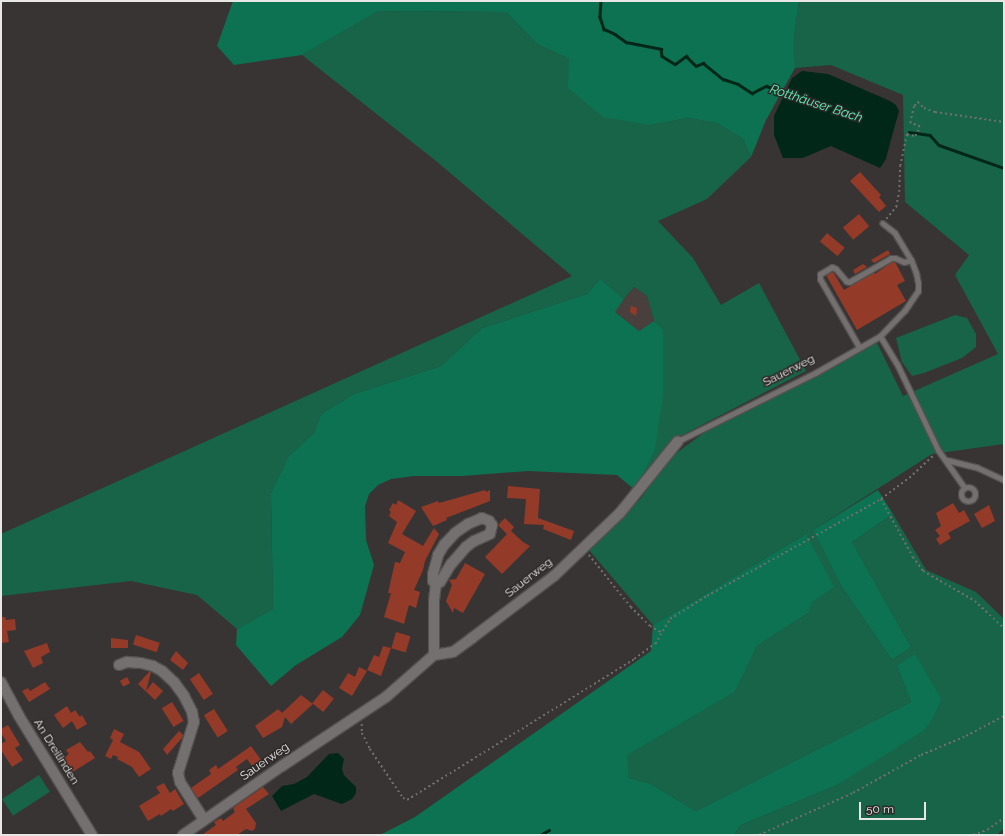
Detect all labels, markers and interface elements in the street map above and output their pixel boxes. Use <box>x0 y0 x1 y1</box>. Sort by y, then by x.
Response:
water label: Rotthäuser Bach <box>767 82 865 126</box>
street label: Sauerweg <box>761 352 817 390</box>
street label: Sauerweg <box>502 555 556 601</box>
street label: An Dreilinden <box>30 716 82 788</box>
street label: Sauerweg <box>238 740 292 784</box>
scale bar <box>861 794 928 820</box>
text: 50 m <box>866 802 894 816</box>

